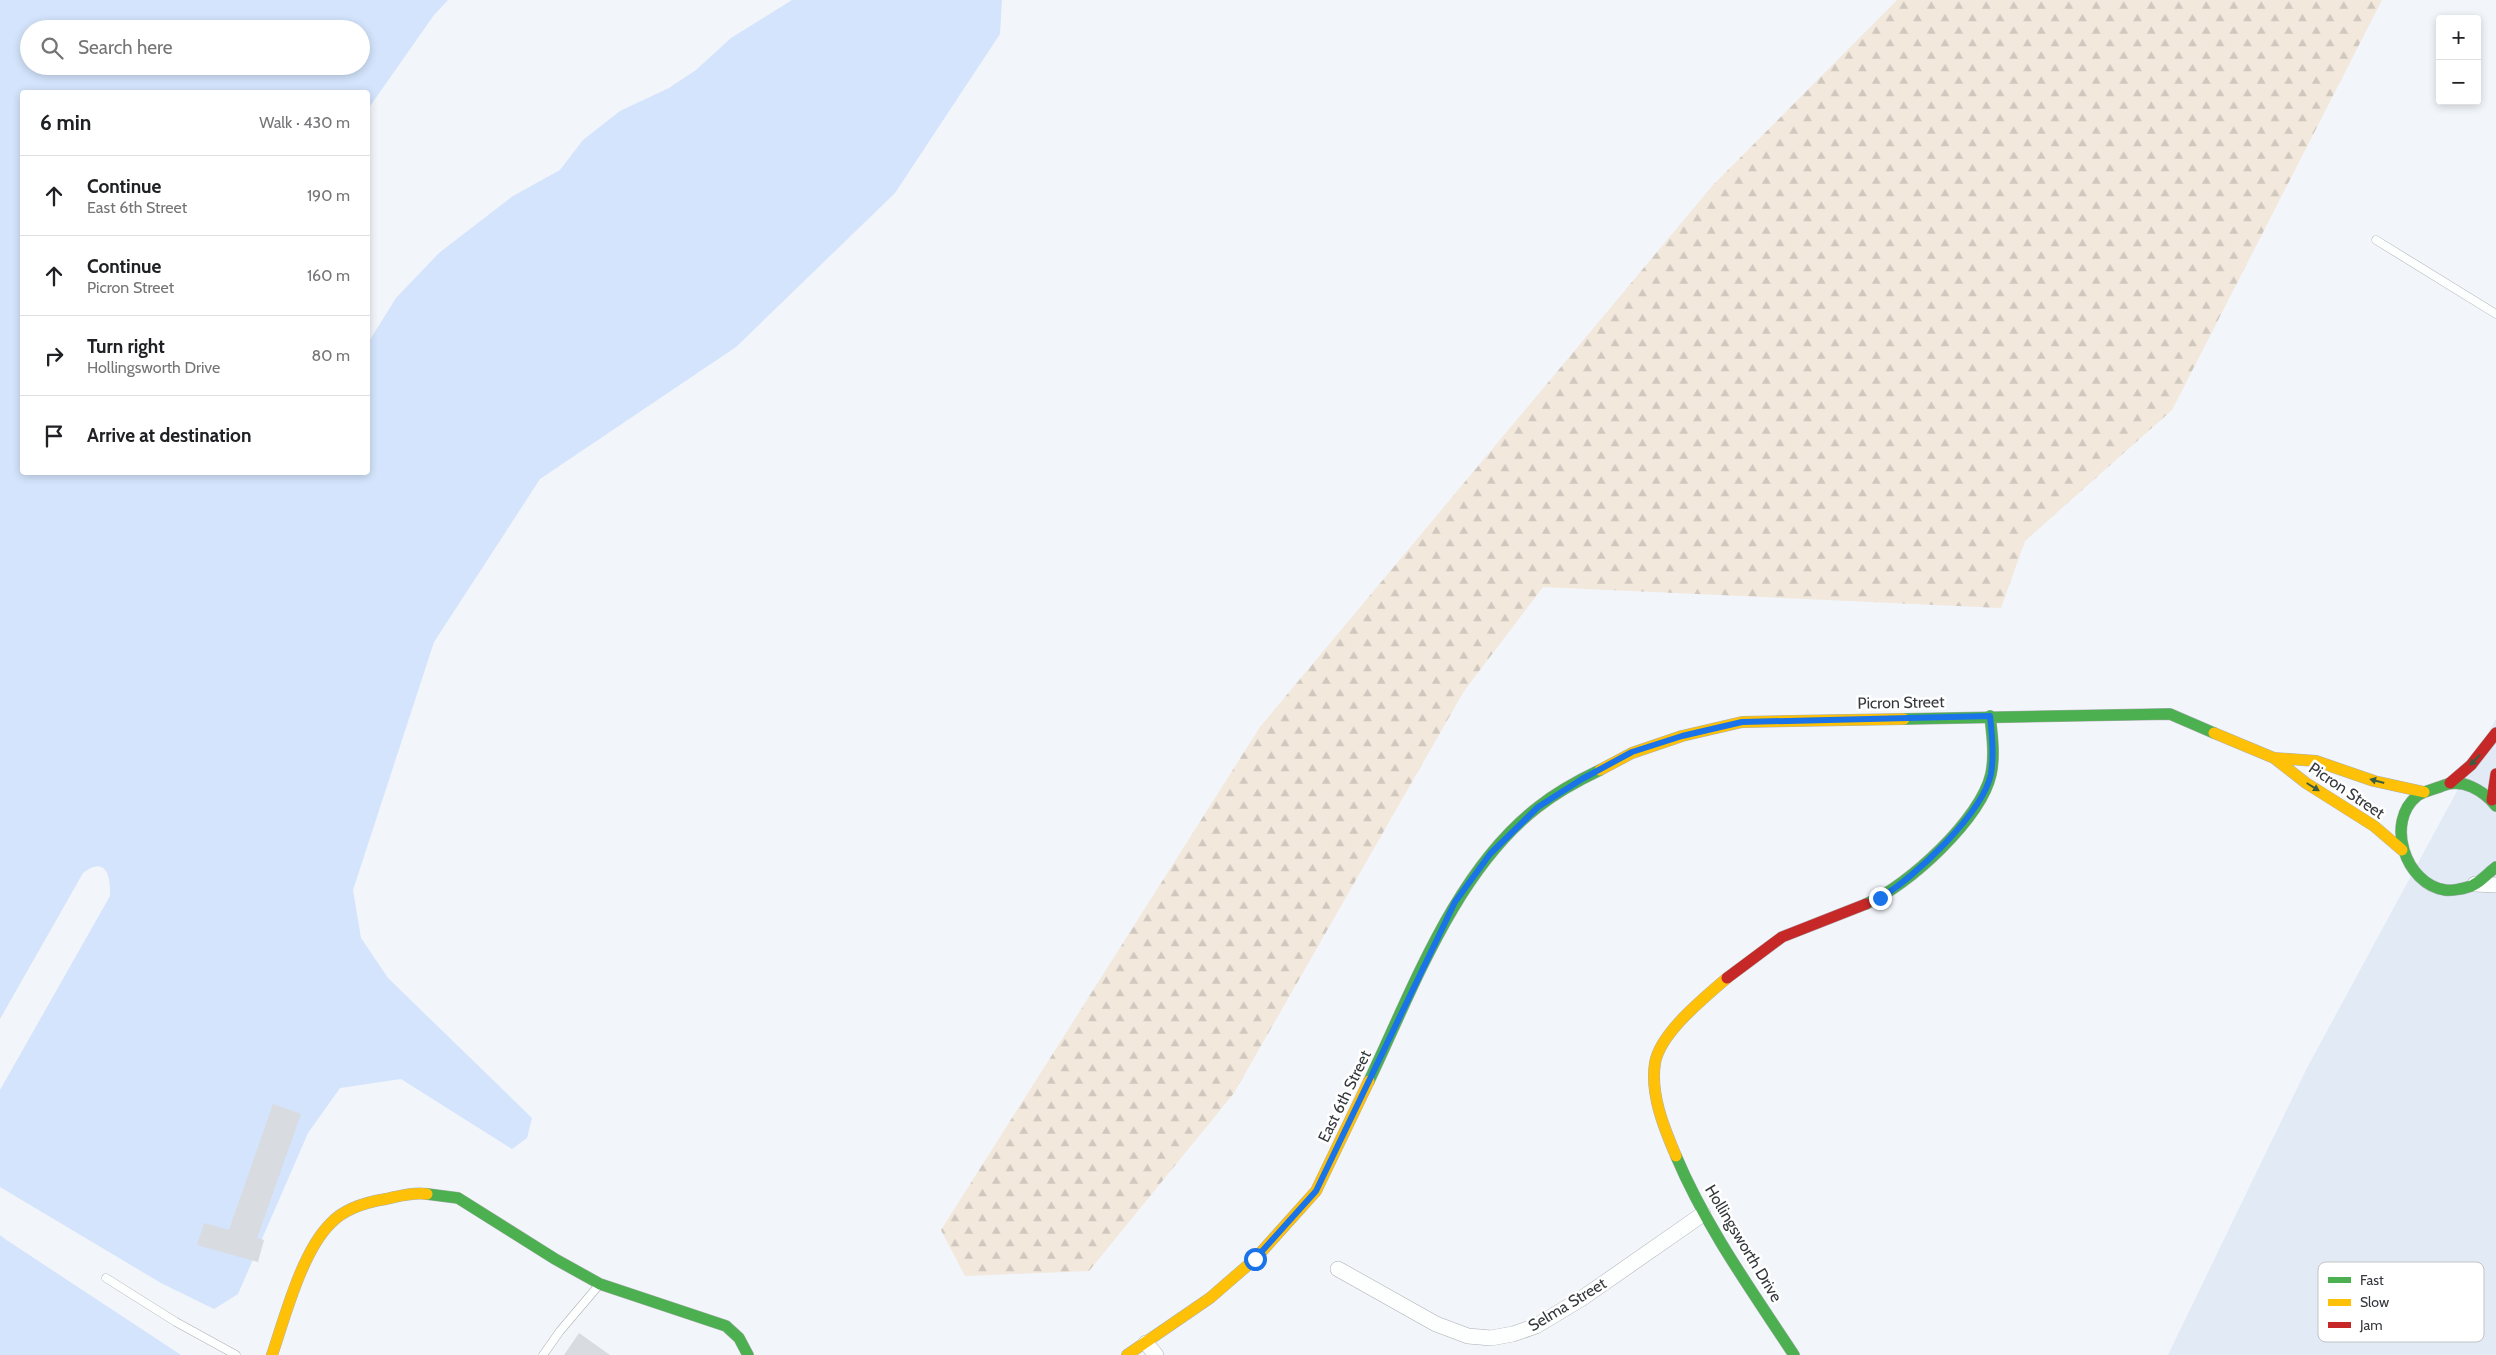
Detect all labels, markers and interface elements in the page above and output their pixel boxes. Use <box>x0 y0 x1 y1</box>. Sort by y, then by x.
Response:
map controls <box>2436 15 2481 105</box>
button: + <box>2436 15 2481 60</box>
search box <box>20 20 370 75</box>
icon: search <box>38 34 66 62</box>
text: Search here <box>78 36 172 59</box>
button: − <box>2436 60 2481 105</box>
text: 6 min <box>40 110 91 135</box>
text: Walk · 430 m <box>259 113 350 132</box>
text: Continue <box>87 175 161 198</box>
icon: ahead <box>40 182 68 210</box>
text: 190 m <box>307 186 350 205</box>
text: East 6th Street <box>87 198 187 217</box>
text: Continue <box>87 255 161 278</box>
icon: ahead <box>40 262 68 290</box>
text: 160 m <box>307 266 350 285</box>
text: Picron Street <box>87 278 174 297</box>
text: Turn right <box>87 335 165 358</box>
icon: right <box>40 342 68 370</box>
text: 80 m <box>312 346 350 365</box>
text: Hollingsworth Drive <box>87 358 220 377</box>
icon: arrive <box>40 422 68 450</box>
text: Arrive at destination <box>87 424 251 447</box>
street label: Picron Street <box>1857 692 1945 713</box>
one-way arrow <box>2469 754 2481 766</box>
street label: Picron Street <box>2305 758 2389 823</box>
one-way arrow <box>2369 777 2384 785</box>
one-way arrow <box>2306 782 2319 792</box>
route end <box>1869 887 1892 910</box>
street label: East 6th Street <box>1314 1047 1375 1145</box>
street label: Hollingsworth Drive <box>1701 1181 1786 1305</box>
route start <box>1244 1248 1267 1271</box>
legend <box>2318 1262 2484 1342</box>
text: Fast <box>2360 1271 2384 1289</box>
street label: Selma Street <box>1525 1273 1610 1335</box>
text: Slow <box>2360 1293 2389 1311</box>
text: Jam <box>2359 1316 2382 1334</box>

